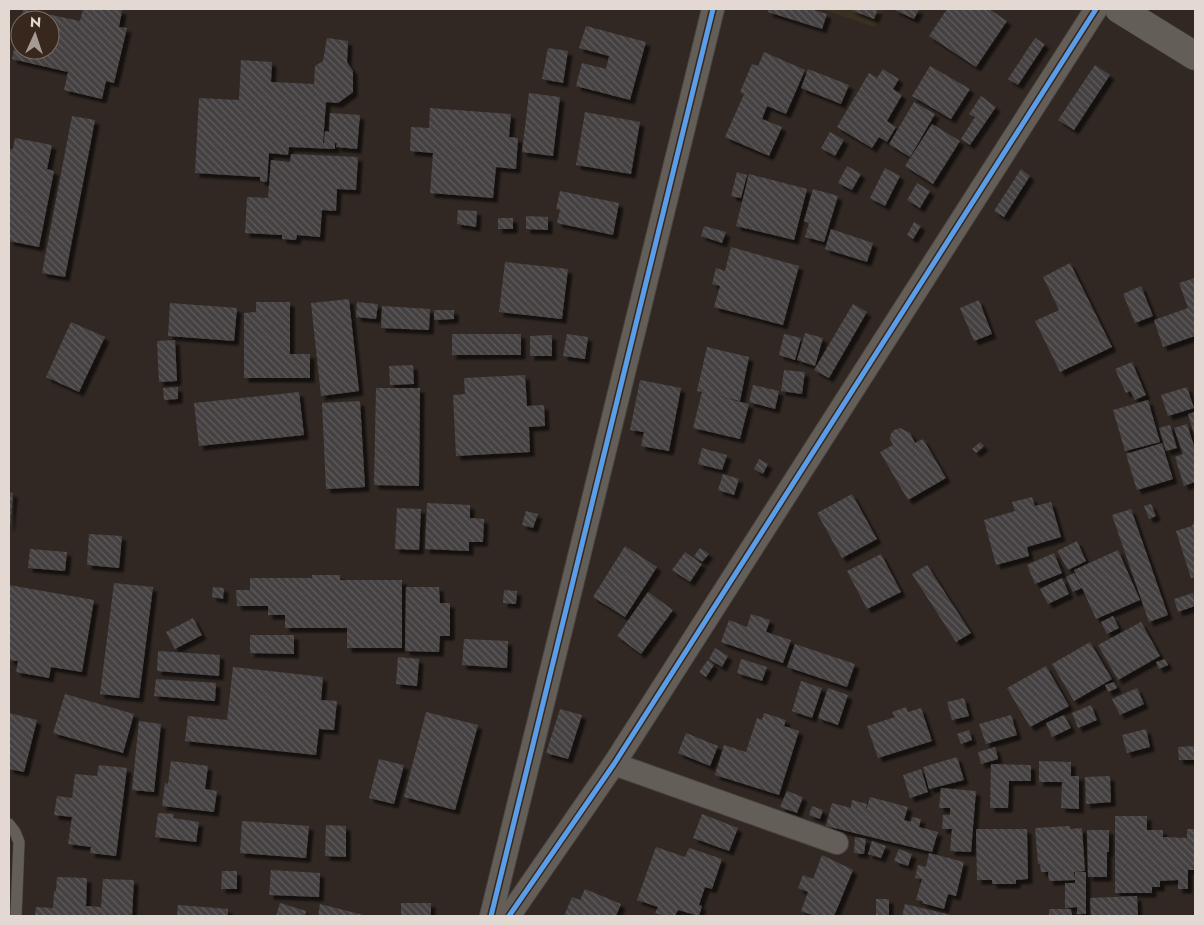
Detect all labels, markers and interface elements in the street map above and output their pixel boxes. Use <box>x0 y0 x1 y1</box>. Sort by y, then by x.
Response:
north arrow <box>10 10 60 60</box>
text: N <box>30 12 42 32</box>

